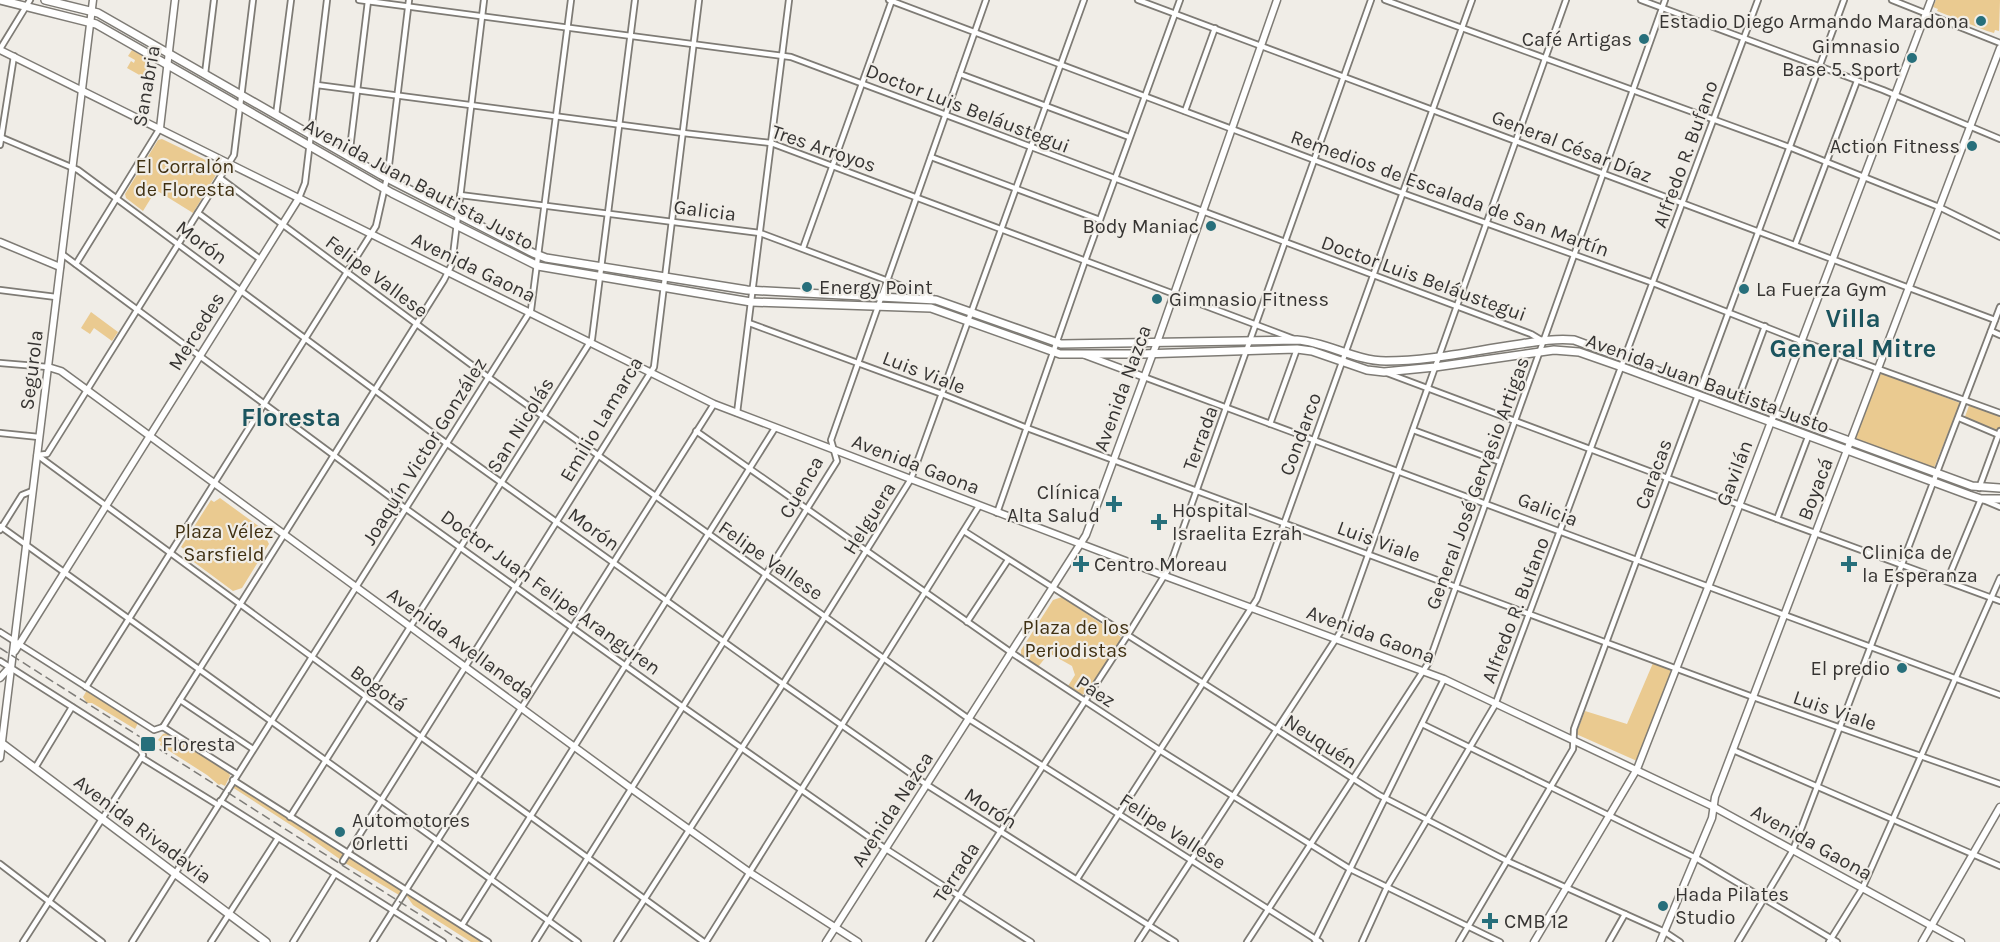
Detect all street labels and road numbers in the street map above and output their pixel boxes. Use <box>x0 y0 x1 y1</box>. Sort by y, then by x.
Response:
street label: Sanabria <box>128 44 165 129</box>
street label: Doctor Luis Beláustegui <box>863 59 1073 158</box>
street label: Alfredo R. Bufano <box>1648 77 1723 231</box>
street label: General César Díaz <box>1488 105 1655 188</box>
street label: Avenida Juan Bautista Justo <box>300 114 538 255</box>
street label: Tres Arroyos <box>769 120 879 177</box>
street label: Remedios de Escalada de San Martín <box>1287 125 1612 262</box>
street label: Galicia <box>672 195 737 226</box>
street label: Morón <box>172 216 232 269</box>
street label: Avenida Gaona <box>408 228 539 307</box>
street label: Felipe Vallese <box>321 230 432 322</box>
street label: Doctor Luis Beláustegui <box>1318 231 1530 326</box>
street label: Mercedes <box>163 288 229 375</box>
street label: Avenida Nazca <box>1089 322 1156 454</box>
street label: Segurola <box>15 329 48 411</box>
street label: Avenida Juan Bautista Justo <box>1583 329 1833 438</box>
street label: Luis Viale <box>879 346 968 399</box>
street label: Joaquín Victor González <box>357 353 491 549</box>
street label: Emilio Lamarca <box>555 353 648 486</box>
street label: General José Gervasio Artigas <box>1421 354 1534 613</box>
street label: San Nicolás <box>482 373 559 477</box>
street label: Condarco <box>1275 390 1326 479</box>
street label: Terrada <box>1178 403 1223 474</box>
street label: Avenida Gaona <box>849 430 983 499</box>
street label: Caracas <box>1630 436 1677 513</box>
street label: Gavilán <box>1711 437 1757 509</box>
street label: Cuenca <box>774 452 828 522</box>
street label: Boyacá <box>1793 455 1838 524</box>
street label: Helguera <box>838 478 901 559</box>
street label: Galicia <box>1514 487 1581 531</box>
street label: Morón <box>563 503 624 556</box>
street label: Doctor Juan Felipe Aranguren <box>436 505 665 680</box>
street label: Felipe Vallese <box>714 516 827 605</box>
street label: Luis Viale <box>1334 516 1424 567</box>
street label: Alfredo R. Bufano <box>1477 534 1554 687</box>
street label: Avenida Avellaneda <box>383 582 539 704</box>
street label: Avenida Gaona <box>1304 601 1438 668</box>
street label: Bogotá <box>346 660 411 717</box>
street label: Páez <box>1072 670 1120 712</box>
street label: Luis Viale <box>1790 685 1880 735</box>
street label: Neuquén <box>1280 709 1361 773</box>
street label: Avenida Nazca <box>847 747 938 871</box>
street label: Avenida Rivadavia <box>69 770 216 889</box>
street label: Morón <box>960 783 1021 834</box>
street label: Felipe Vallese <box>1115 788 1230 874</box>
street label: Avenida Gaona <box>1747 800 1876 885</box>
street label: Terrada <box>928 838 984 907</box>

